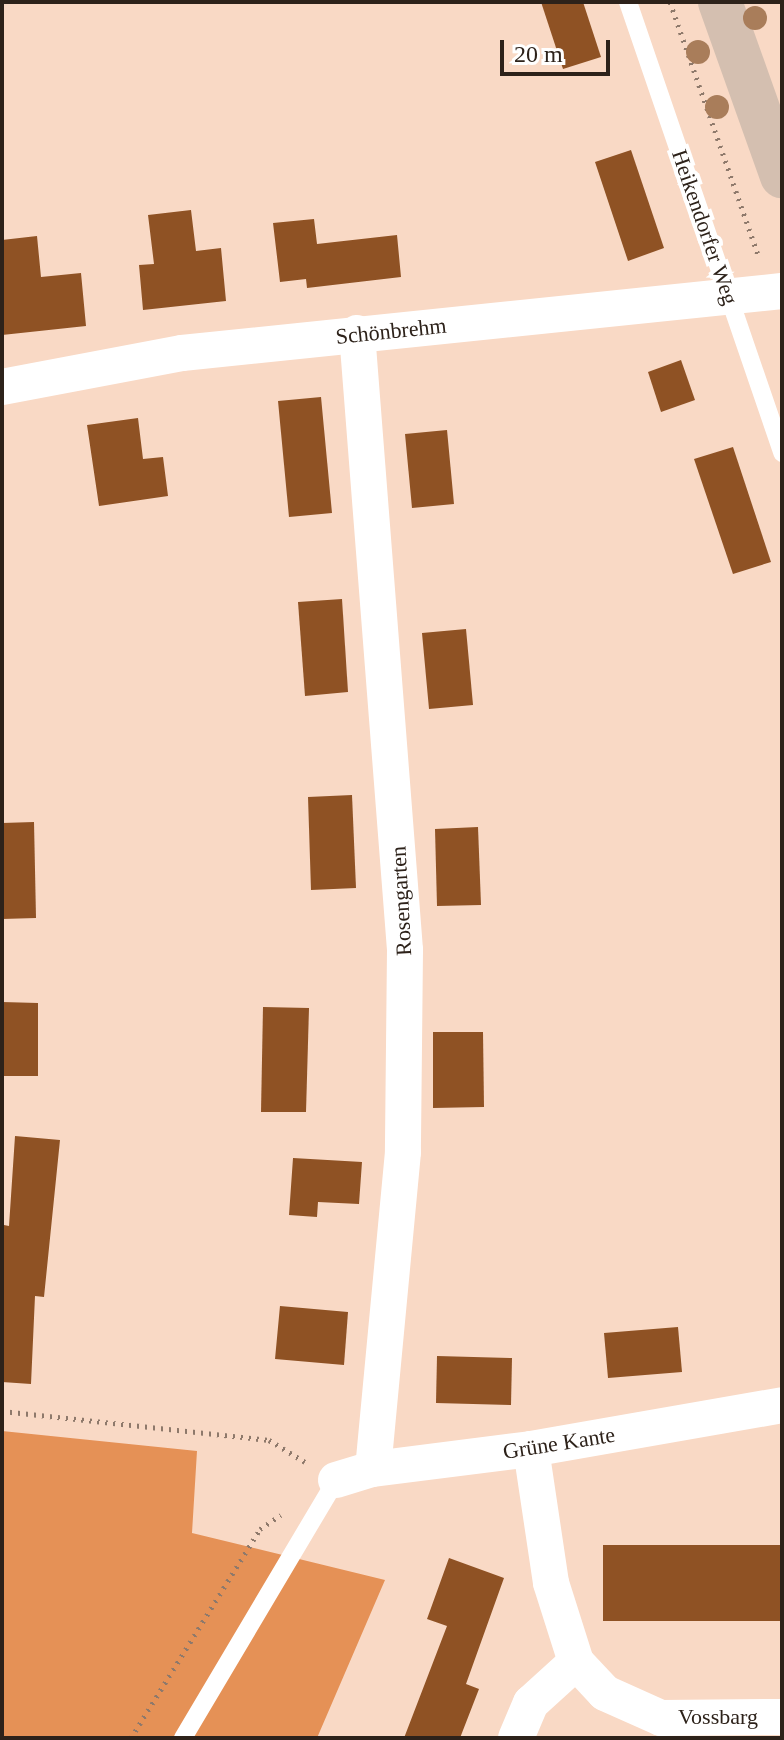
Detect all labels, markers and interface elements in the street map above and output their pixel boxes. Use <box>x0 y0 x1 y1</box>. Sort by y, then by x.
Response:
scale bar <box>504 24 614 74</box>
text: 20 m <box>514 41 563 67</box>
street label: Heikendorfer Weg <box>666 146 744 308</box>
street label: Schönbrehm <box>334 312 448 350</box>
street label: Rosengarten <box>385 845 417 957</box>
street label: Grüne Kante <box>501 1421 617 1465</box>
street label: Vossbarg <box>678 1704 758 1730</box>

